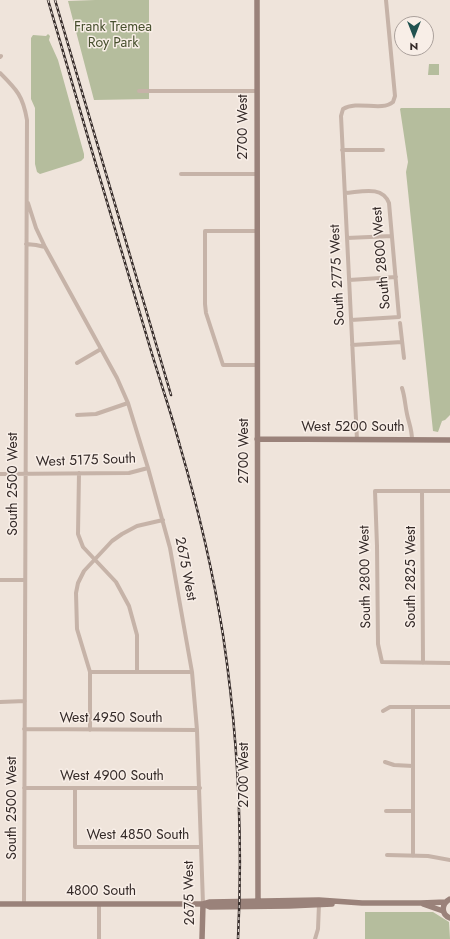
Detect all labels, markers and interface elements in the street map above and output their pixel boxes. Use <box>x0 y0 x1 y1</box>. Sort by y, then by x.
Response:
north arrow <box>394 16 434 56</box>
park label: Frank Tremea Roy Park <box>74 20 152 52</box>
text: N <box>410 39 418 55</box>
street label: 2700 West <box>236 94 252 160</box>
street label: South 2800 West <box>369 206 395 310</box>
street label: South 2775 West <box>327 224 349 326</box>
street label: 2700 West <box>237 418 253 484</box>
street label: West 5200 South <box>301 420 405 436</box>
street label: South 2500 West <box>6 432 22 536</box>
street label: West 5175 South <box>36 451 136 471</box>
street label: South 2800 West <box>357 525 375 629</box>
street label: South 2825 West <box>404 526 420 628</box>
street label: 2675 West <box>171 536 199 602</box>
street label: West 4950 South <box>59 711 163 727</box>
street label: 2700 West <box>237 742 253 808</box>
street label: South 2500 West <box>5 756 21 860</box>
street label: West 4900 South <box>60 769 164 785</box>
street label: West 4850 South <box>87 828 189 844</box>
street label: 2675 West <box>181 861 199 925</box>
street label: 4800 South <box>66 884 136 900</box>

